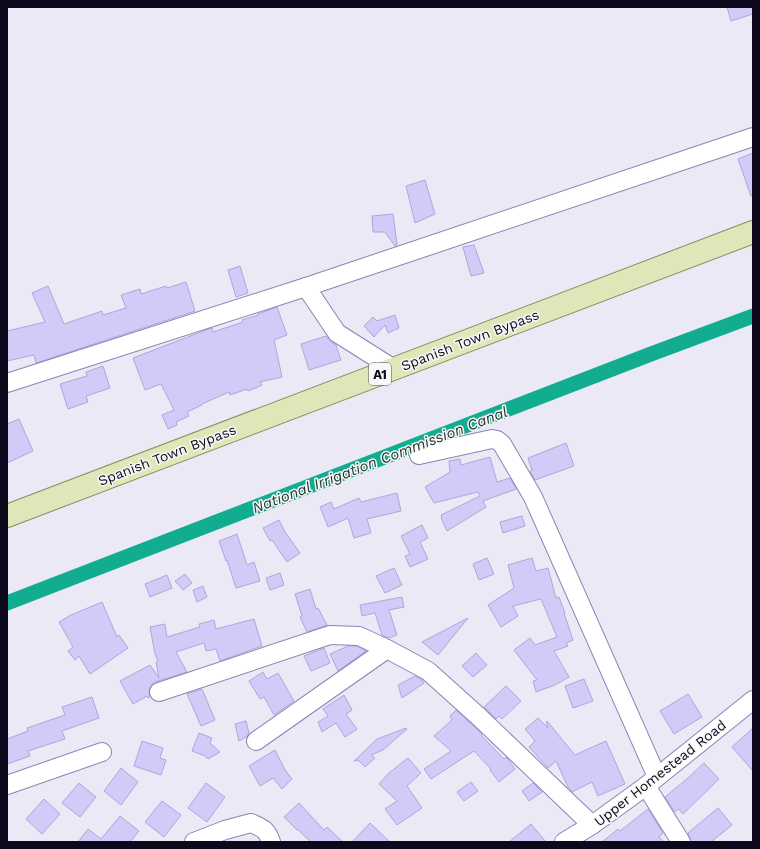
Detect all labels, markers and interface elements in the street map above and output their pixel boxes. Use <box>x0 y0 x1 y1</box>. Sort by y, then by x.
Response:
street label: Spanish Town Bypass <box>399 306 541 374</box>
road number: A1 <box>369 363 391 385</box>
water label: National Irrigation Commission Canal <box>250 403 511 517</box>
street label: Spanish Town Bypass <box>96 421 238 489</box>
street label: Upper Homestead Road <box>591 717 729 829</box>

